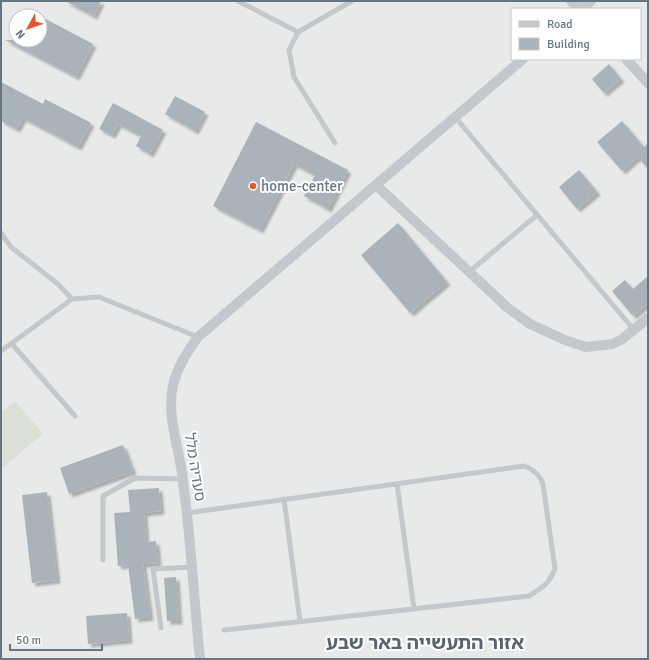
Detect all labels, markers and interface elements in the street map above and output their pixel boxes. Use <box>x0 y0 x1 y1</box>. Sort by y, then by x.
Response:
north arrow <box>8 8 48 48</box>
legend <box>511 8 641 60</box>
text: Road <box>547 17 573 32</box>
text: N <box>13 27 28 41</box>
text: Building <box>547 37 590 52</box>
place label: home-center <box>261 177 343 195</box>
marker: home-center <box>248 181 258 191</box>
street label: סעדיה מלל <box>181 431 209 503</box>
scale bar <box>10 626 102 652</box>
district label: אזור התעשייה באר שבע <box>326 631 524 655</box>
text: 50 m <box>16 633 41 648</box>

